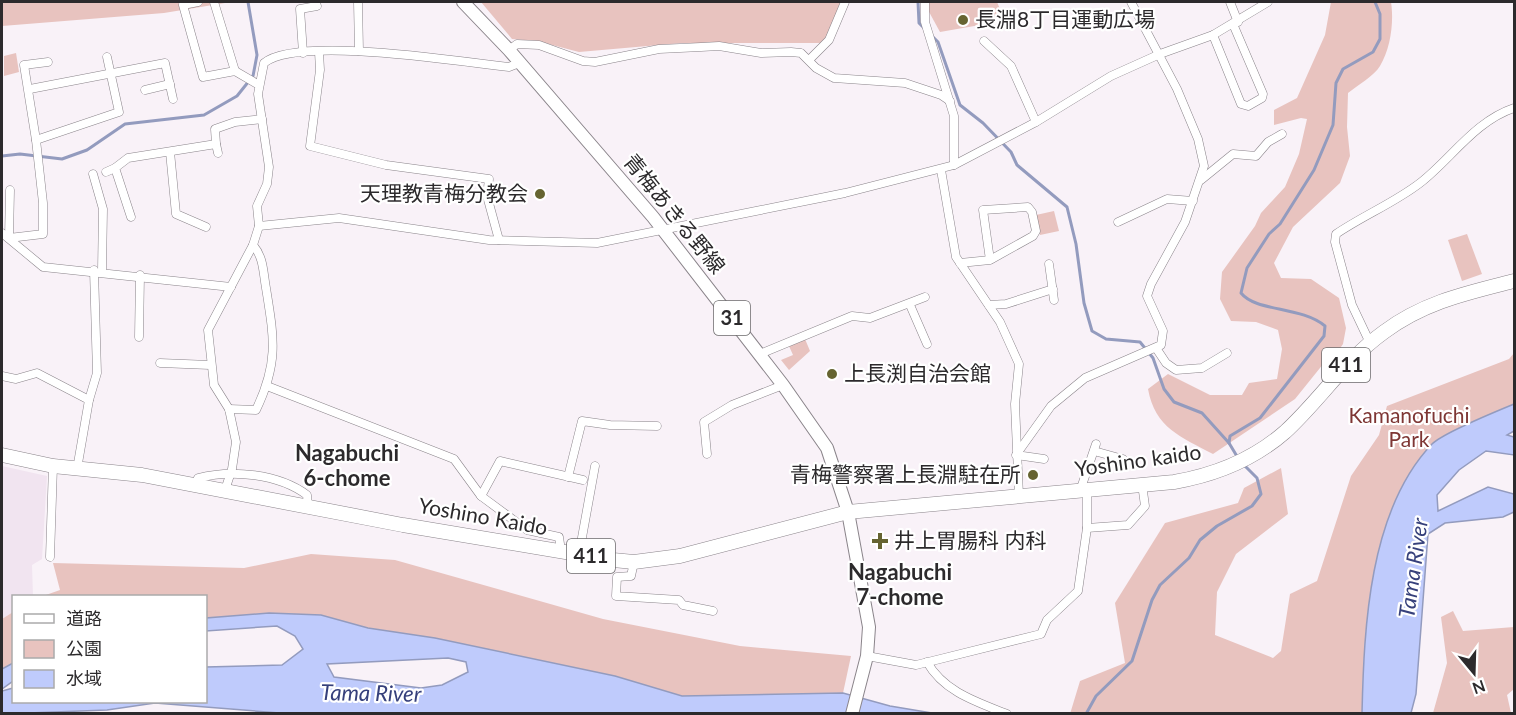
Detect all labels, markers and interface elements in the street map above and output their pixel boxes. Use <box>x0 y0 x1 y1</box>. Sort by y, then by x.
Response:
place label: 長淵8丁目運動広場 <box>975 6 1155 31</box>
marker: 長淵8丁目運動広場 <box>956 13 970 27</box>
street label: 青梅あきる野線 <box>619 148 731 278</box>
place label: 天理教青梅分教会 <box>360 180 528 205</box>
marker: 天理教青梅分教会 <box>533 187 547 201</box>
road number: 31 <box>714 301 750 335</box>
road number: 411 <box>1322 348 1370 382</box>
place label: 上長渕自治会館 <box>844 360 991 385</box>
marker: 上長渕自治会館 <box>825 367 839 381</box>
park label: Kamanofuchi Park <box>1348 402 1470 451</box>
street label: Yoshino kaido <box>1073 438 1203 481</box>
district label: Nagabuchi 6-chome <box>295 439 399 491</box>
place label: 青梅警察署上長淵駐在所 <box>790 461 1021 486</box>
marker: 青梅警察署上長淵駐在所 <box>1026 468 1040 482</box>
street label: Yoshino Kaido <box>417 492 550 539</box>
water label: Tama River <box>1392 516 1433 620</box>
place label: 井上胃腸科 内科 <box>894 527 1046 552</box>
marker: 井上胃腸科 内科 <box>871 532 889 550</box>
road number: 411 <box>567 539 615 573</box>
district label: Nagabuchi 7-chome <box>848 558 952 610</box>
legend <box>12 595 207 703</box>
text: 道路 <box>66 607 102 629</box>
text: 公園 <box>66 637 102 659</box>
north arrow <box>1444 643 1504 703</box>
text: 水域 <box>66 667 102 689</box>
text: N <box>1470 677 1488 699</box>
water label: Tama River <box>320 678 422 707</box>

